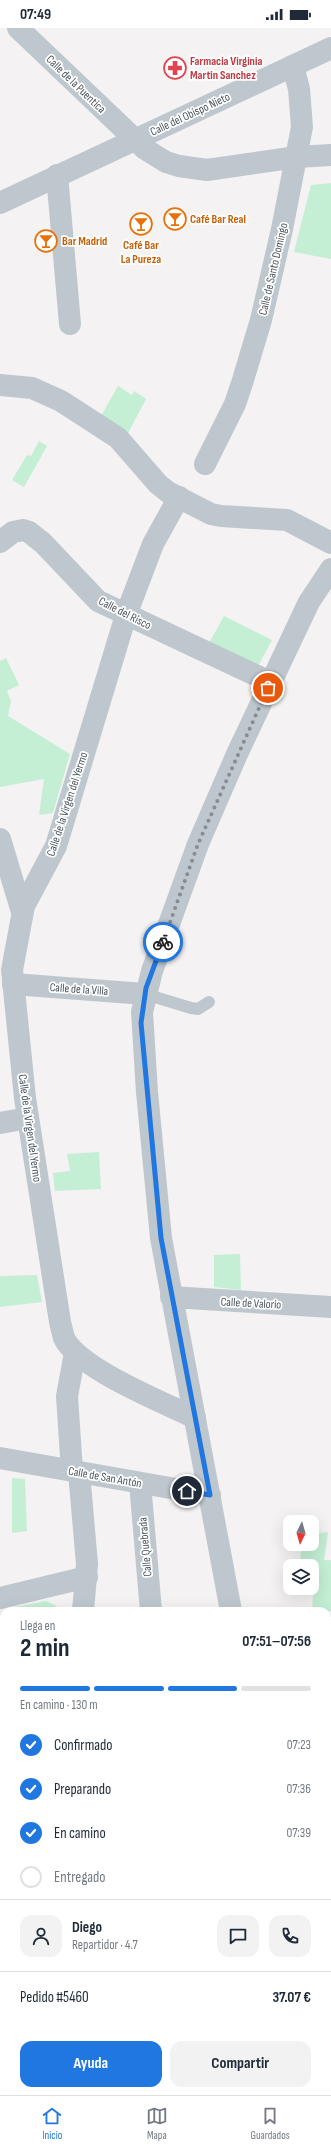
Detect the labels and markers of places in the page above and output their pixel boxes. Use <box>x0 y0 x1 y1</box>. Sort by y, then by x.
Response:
place label: Farmacia Virginia Martin Sanchez <box>190 54 262 83</box>
pharmacy icon: Farmacia Virginia Martin Sanchez <box>162 55 188 81</box>
bar icon: Café Bar Real <box>162 206 188 232</box>
bar icon: Café Bar La Pureza <box>128 211 154 237</box>
place label: Café Bar Real <box>190 212 246 227</box>
bar icon: Bar Madrid <box>33 228 59 254</box>
place label: Bar Madrid <box>62 234 107 249</box>
place label: Café Bar La Pureza <box>121 238 161 267</box>
pin <box>251 671 285 705</box>
pin <box>170 1474 204 1508</box>

